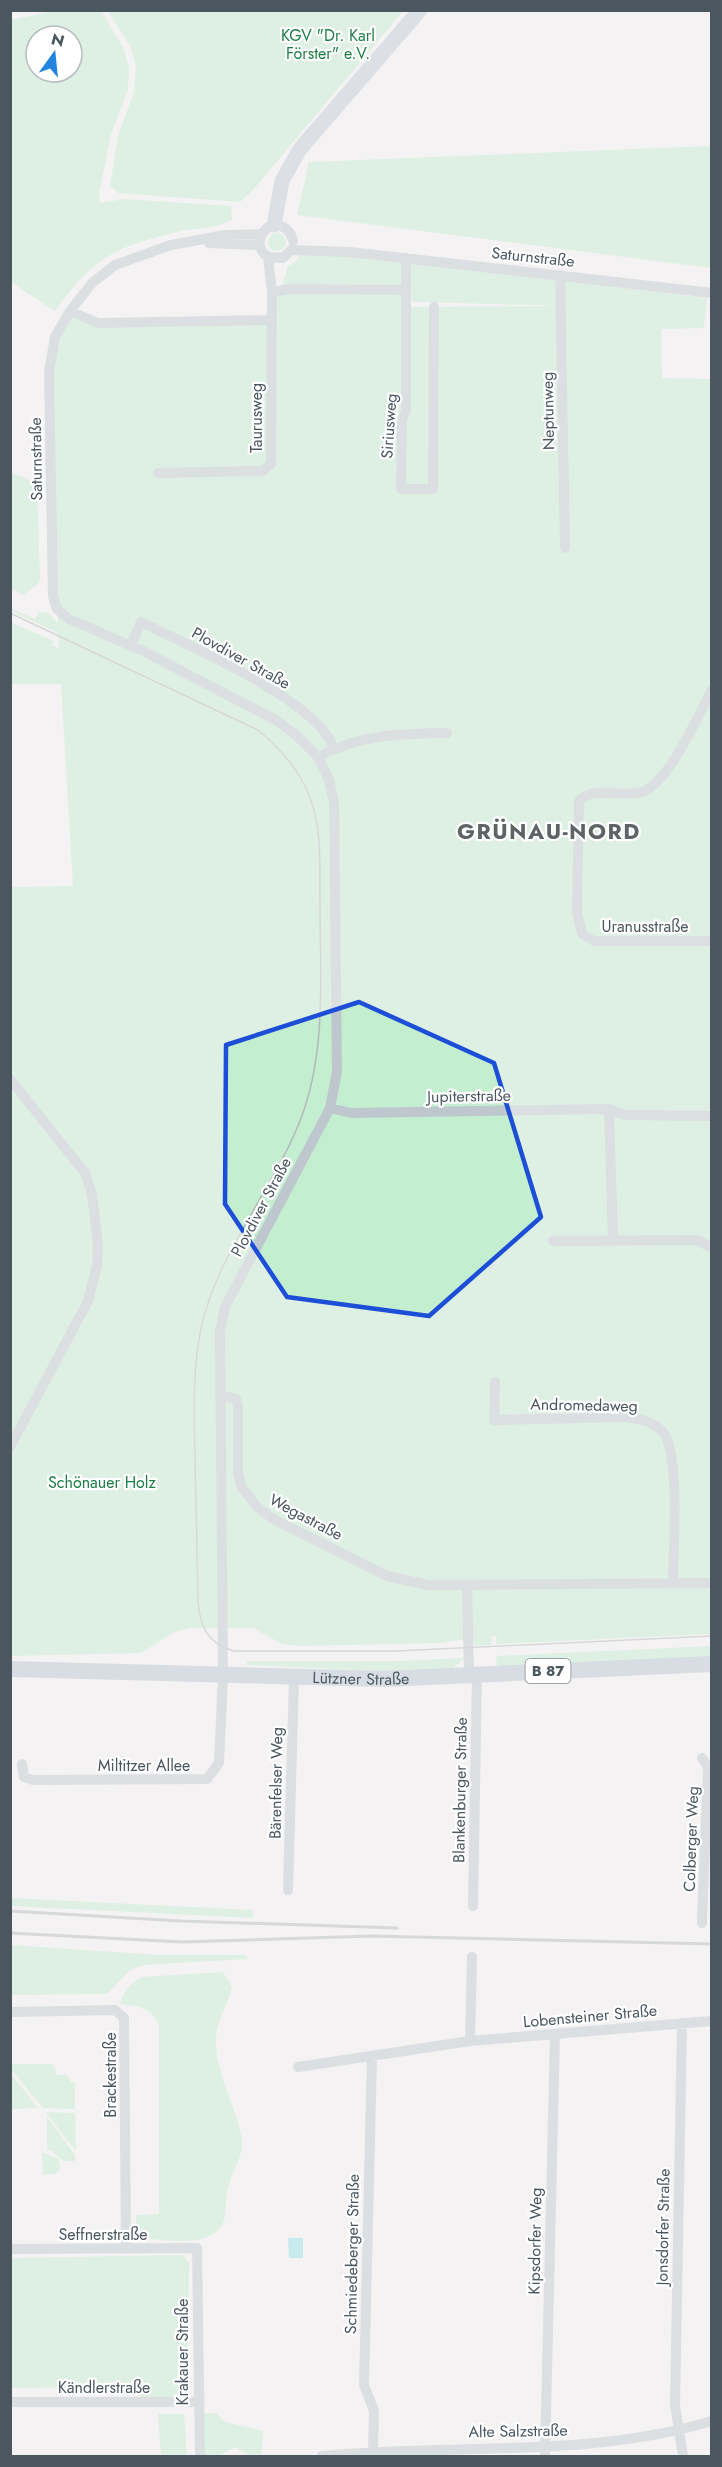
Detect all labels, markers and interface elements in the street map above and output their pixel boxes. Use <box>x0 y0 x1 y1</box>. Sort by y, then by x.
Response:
north arrow <box>24 24 84 84</box>
park label: KGV "Dr. Karl Förster" e.V. <box>281 24 375 65</box>
text: N <box>49 27 67 53</box>
street label: Saturnstraße <box>490 241 576 273</box>
street label: Neptunweg <box>536 372 560 450</box>
street label: Taurusweg <box>245 383 268 453</box>
street label: Siriusweg <box>375 393 403 459</box>
street label: Saturnstraße <box>24 417 48 501</box>
street label: Plovdiver Straße <box>187 621 295 695</box>
district label: GRÜNAU-NORD <box>457 815 641 847</box>
street label: Uranusstraße <box>601 915 689 938</box>
street label: Jupiterstraße <box>425 1084 511 1108</box>
street label: Plovdiver Straße <box>225 1153 297 1261</box>
street label: Andromedaweg <box>530 1393 638 1417</box>
park label: Schönauer Holz <box>48 1471 157 1494</box>
street label: Wegastraße <box>265 1488 347 1546</box>
road number: B 87 <box>526 1659 570 1683</box>
street label: Lützner Straße <box>312 1666 410 1691</box>
street label: Blankenburger Straße <box>447 1717 473 1863</box>
street label: Bärenfelser Weg <box>264 1727 288 1839</box>
street label: Miltitzer Allee <box>98 1754 190 1777</box>
street label: Colberger Weg <box>678 1786 704 1892</box>
street label: Lobensteiner Straße <box>522 1999 658 2033</box>
street label: Brackestraße <box>99 2032 122 2118</box>
street label: Jonsdorfer Straße <box>650 2168 676 2288</box>
street label: Schmiedeberger Straße <box>339 2174 365 2334</box>
street label: Kipsdorfer Weg <box>523 2187 547 2295</box>
street label: Seffnerstraße <box>58 2223 148 2246</box>
street label: Krakauer Straße <box>171 2299 194 2405</box>
street label: Kändlerstraße <box>58 2376 150 2399</box>
street label: Alte Salzstraße <box>468 2419 568 2443</box>

